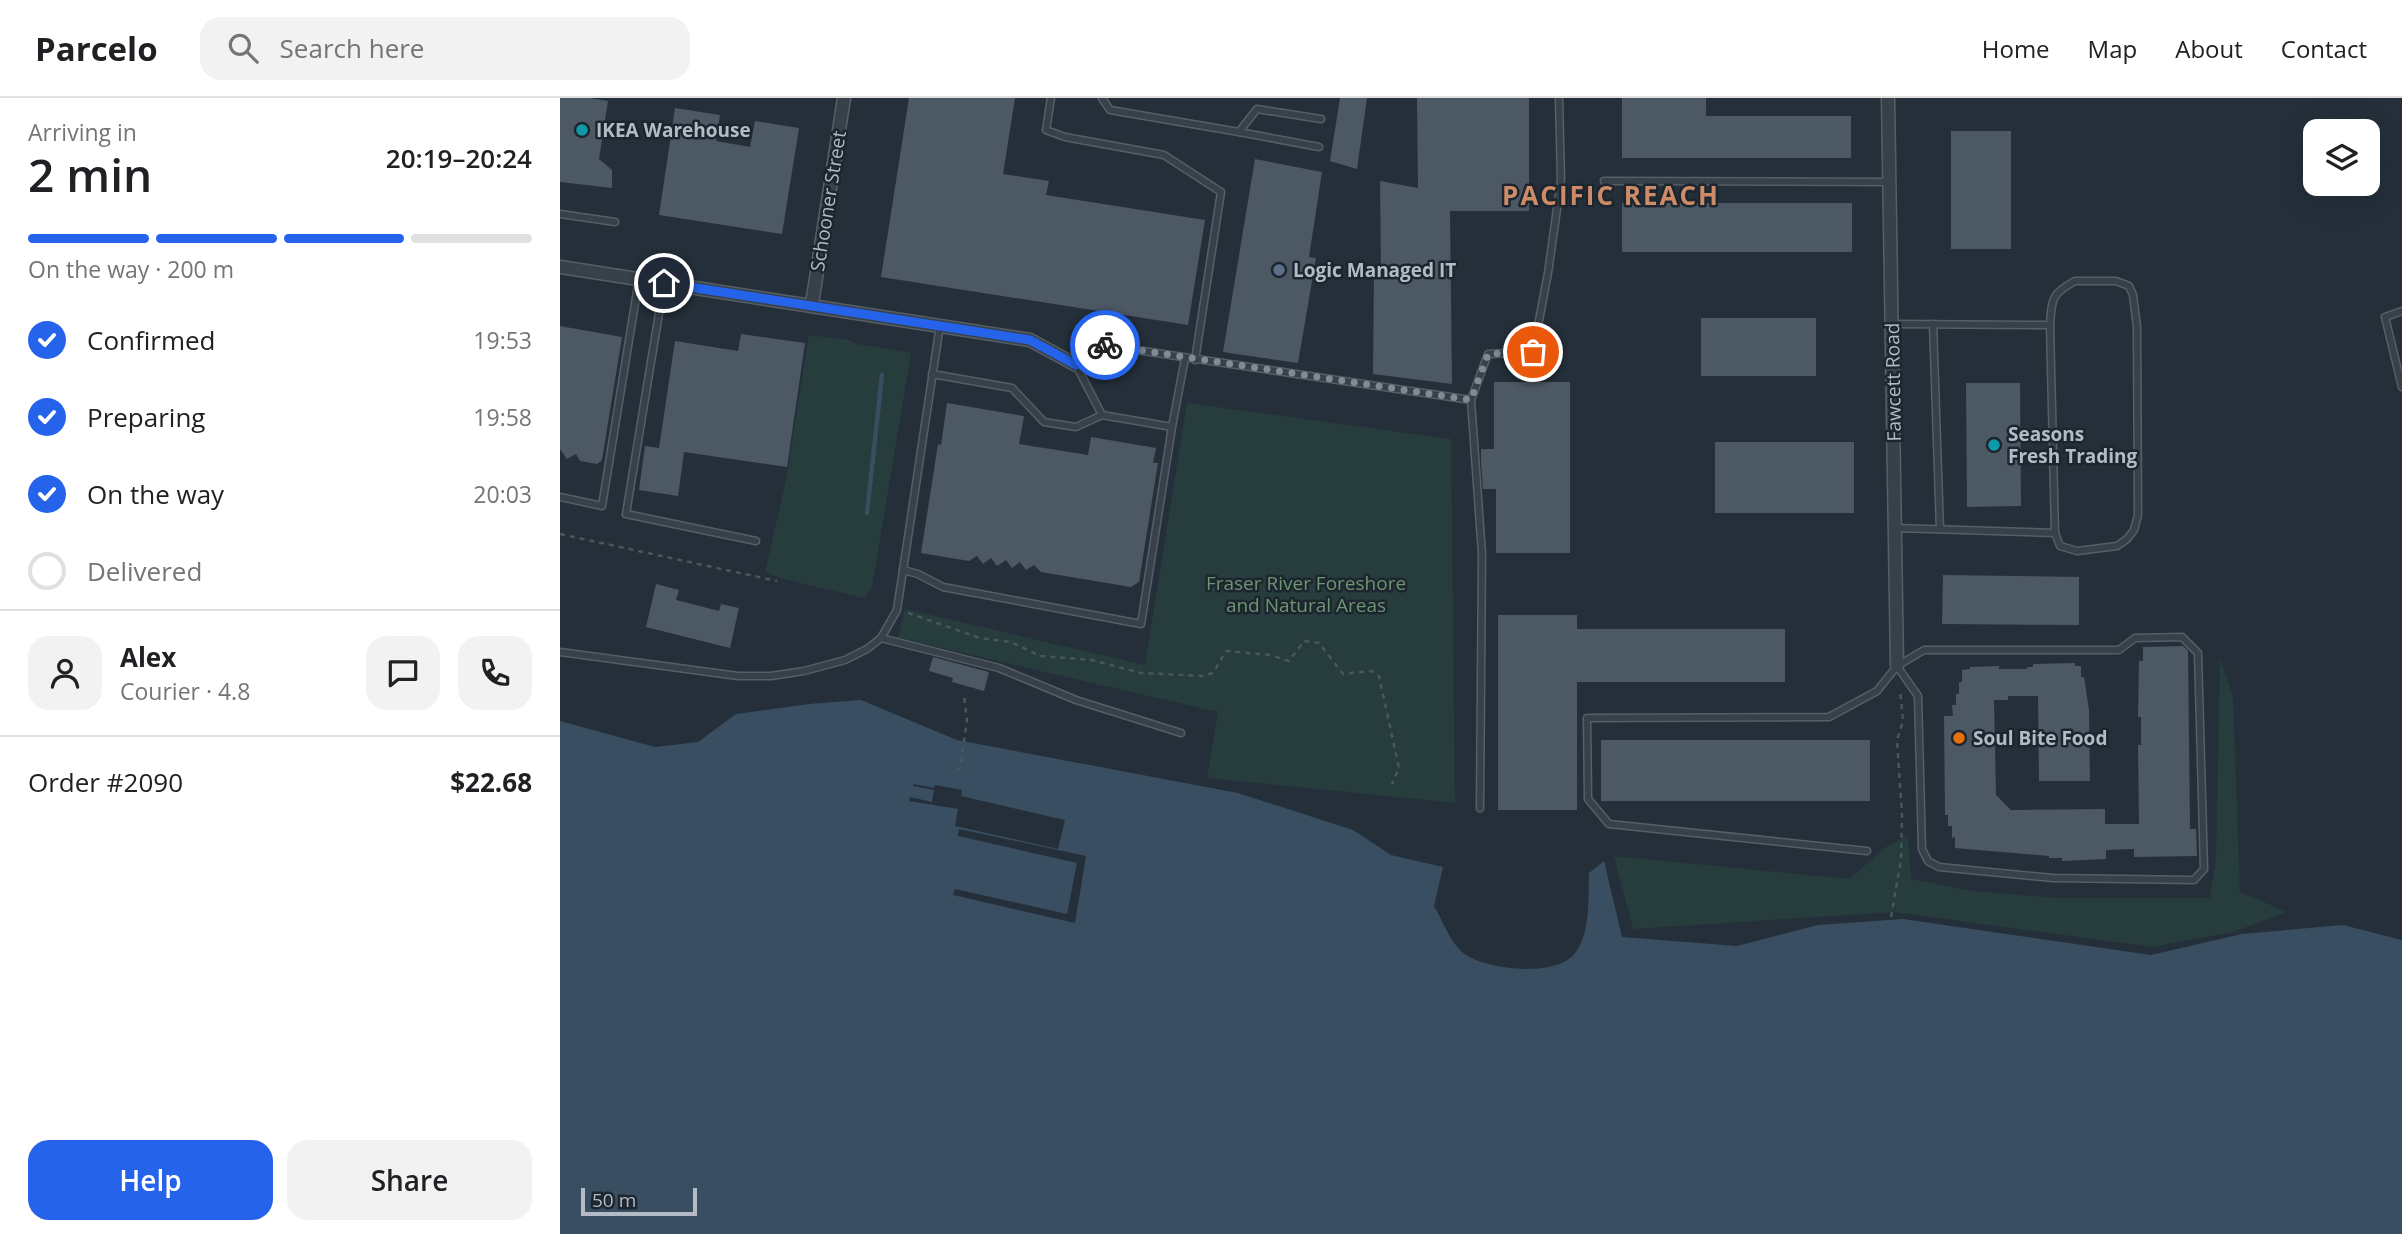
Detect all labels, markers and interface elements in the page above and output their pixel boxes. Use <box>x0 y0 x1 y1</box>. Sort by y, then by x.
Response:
search box <box>200 17 690 80</box>
text: Parcelo <box>35 26 158 71</box>
icon: search <box>224 29 262 67</box>
text: Search here <box>280 30 424 66</box>
text: Home <box>1982 32 2050 65</box>
text: Map <box>2088 32 2137 65</box>
text: About <box>2175 32 2243 65</box>
text: Contact <box>2281 32 2367 65</box>
text: Arriving in <box>28 116 137 148</box>
place label: IKEA Warehouse <box>596 117 751 143</box>
map controls <box>2303 119 2380 196</box>
button: layers <box>2303 119 2380 196</box>
marker: IKEA Warehouse <box>574 122 590 138</box>
street label: Schooner Street <box>804 129 852 273</box>
text: 20:19–20:24 <box>386 140 532 176</box>
text: 2 min <box>28 143 152 205</box>
district label: PACIFIC REACH <box>1502 177 1720 213</box>
text: On the way · 200 m <box>28 253 234 285</box>
pin <box>634 253 694 313</box>
place label: Logic Managed IT <box>1293 257 1456 283</box>
marker: Logic Managed IT <box>1271 262 1287 278</box>
icon: home <box>645 264 683 302</box>
courier <box>1070 310 1140 380</box>
icon: check <box>28 321 66 359</box>
text: Confirmed <box>87 322 215 358</box>
pin <box>1503 322 1563 382</box>
street label: Fawcett Road <box>1879 322 1907 442</box>
text: 19:53 <box>473 324 532 356</box>
icon: bike <box>1086 326 1124 364</box>
icon: bag <box>1514 333 1552 371</box>
icon: check <box>28 398 66 436</box>
text: Preparing <box>87 399 205 435</box>
text: 19:58 <box>473 401 532 433</box>
place label: Seasons Fresh Trading <box>2008 421 2138 469</box>
marker: Seasons Fresh Trading <box>1986 437 2002 453</box>
icon: check <box>28 475 66 513</box>
text: On the way <box>87 476 224 512</box>
text: 20:03 <box>473 478 532 510</box>
text: Delivered <box>87 553 202 589</box>
park label: Fraser River Foreshore and Natural Areas <box>1206 570 1406 618</box>
button: person <box>28 636 102 710</box>
button: chat <box>366 636 440 710</box>
button: phone <box>458 636 532 710</box>
text: Alex <box>120 639 176 675</box>
text: Courier · 4.8 <box>120 675 250 707</box>
place label: Soul Bite Food <box>1973 725 2107 751</box>
marker: Soul Bite Food <box>1951 730 1967 746</box>
text: Order #2090 <box>28 764 183 800</box>
text: $22.68 <box>450 764 532 800</box>
button: Help <box>28 1140 273 1220</box>
button: Share <box>287 1140 532 1220</box>
scale bar <box>581 1185 696 1217</box>
text: 50 m <box>592 1187 636 1213</box>

